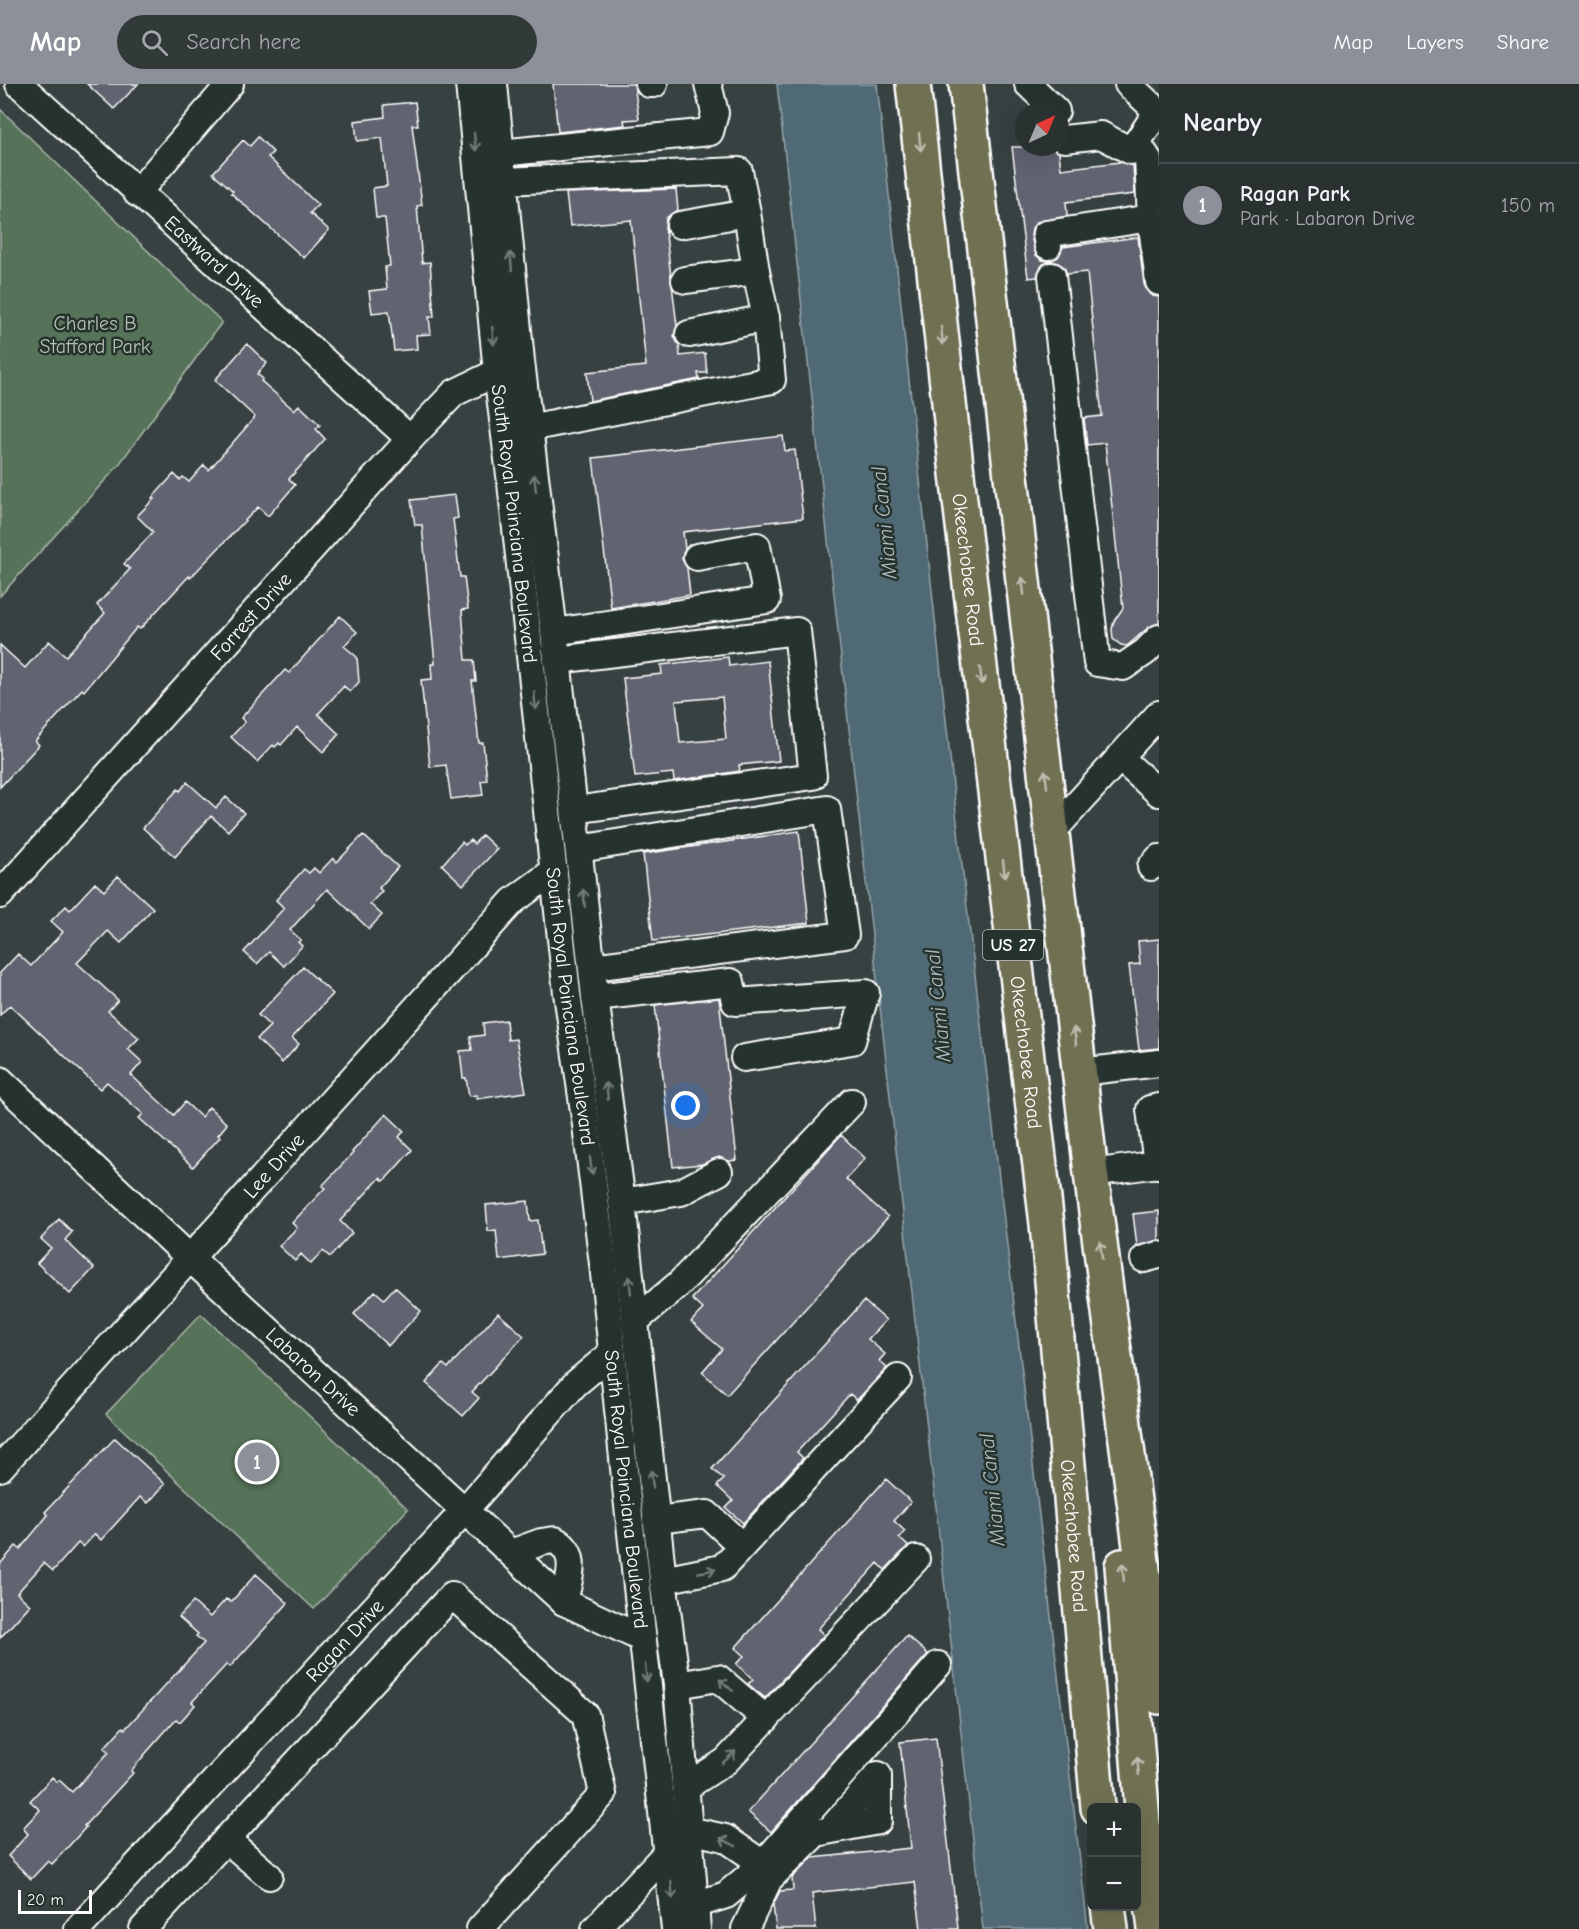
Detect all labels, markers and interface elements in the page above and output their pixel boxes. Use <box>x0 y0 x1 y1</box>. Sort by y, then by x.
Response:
search box <box>117 15 537 69</box>
text: Map <box>30 26 81 58</box>
icon: search <box>138 26 171 59</box>
text: Search here <box>186 29 301 55</box>
text: Map <box>1334 30 1373 54</box>
text: Layers <box>1406 30 1464 54</box>
text: Share <box>1497 30 1549 54</box>
north arrow <box>1015 102 1069 156</box>
text: Nearby <box>1183 108 1262 138</box>
one-way arrow <box>469 132 480 152</box>
one-way arrow <box>915 132 926 152</box>
text: Ragan Park <box>1240 181 1350 207</box>
text: 1 <box>1199 194 1206 217</box>
text: 150 m <box>1501 194 1555 217</box>
text: Park · Labaron Drive <box>1240 207 1415 230</box>
street label: Eastward Drive <box>160 211 269 312</box>
one-way arrow <box>505 252 516 272</box>
park label: Charles B Stafford Park <box>40 312 151 358</box>
one-way arrow <box>937 325 948 345</box>
one-way arrow <box>488 326 499 346</box>
street label: South Royal Poinciana Boulevard <box>487 383 542 664</box>
water label: Miami Canal <box>866 465 902 581</box>
one-way arrow <box>530 473 541 493</box>
street label: Okeechobee Road <box>948 492 989 648</box>
street label: Forrest Drive <box>205 567 296 665</box>
one-way arrow <box>1018 576 1029 596</box>
one-way arrow <box>976 665 987 685</box>
one-way arrow <box>530 691 541 711</box>
one-way arrow <box>1040 770 1051 790</box>
one-way arrow <box>999 859 1010 879</box>
street label: South Royal Poinciana Boulevard <box>542 866 600 1147</box>
one-way arrow <box>578 888 589 908</box>
road number: US 27 <box>983 930 1043 960</box>
water label: Miami Canal <box>920 948 956 1064</box>
street label: Okeechobee Road <box>1006 975 1047 1130</box>
one-way arrow <box>1070 1026 1081 1046</box>
one-way arrow <box>601 1082 612 1102</box>
your location <box>671 1091 700 1120</box>
street label: Lee Drive <box>239 1128 309 1203</box>
one-way arrow <box>586 1156 597 1175</box>
one-way arrow <box>1095 1241 1106 1261</box>
one-way arrow <box>624 1276 635 1295</box>
street label: Labaron Drive <box>261 1322 365 1421</box>
street label: South Royal Poinciana Boulevard <box>600 1349 653 1630</box>
water label: Miami Canal <box>974 1432 1010 1548</box>
pin: 1 <box>238 1440 276 1484</box>
street label: Okeechobee Road <box>1056 1458 1092 1614</box>
one-way arrow <box>646 1469 657 1489</box>
one-way arrow <box>1117 1563 1128 1582</box>
one-way arrow <box>697 1565 716 1576</box>
street label: Ragan Drive <box>301 1594 388 1686</box>
one-way arrow <box>641 1663 652 1682</box>
one-way arrow <box>718 1679 734 1692</box>
one-way arrow <box>722 1750 737 1764</box>
one-way arrow <box>1132 1757 1143 1777</box>
map controls <box>1087 1803 1141 1911</box>
button: + <box>1087 1803 1141 1857</box>
one-way arrow <box>719 1836 737 1847</box>
button: − <box>1087 1857 1141 1911</box>
one-way arrow <box>667 1880 678 1900</box>
scale bar <box>18 1887 92 1914</box>
text: 20 m <box>27 1891 64 1909</box>

